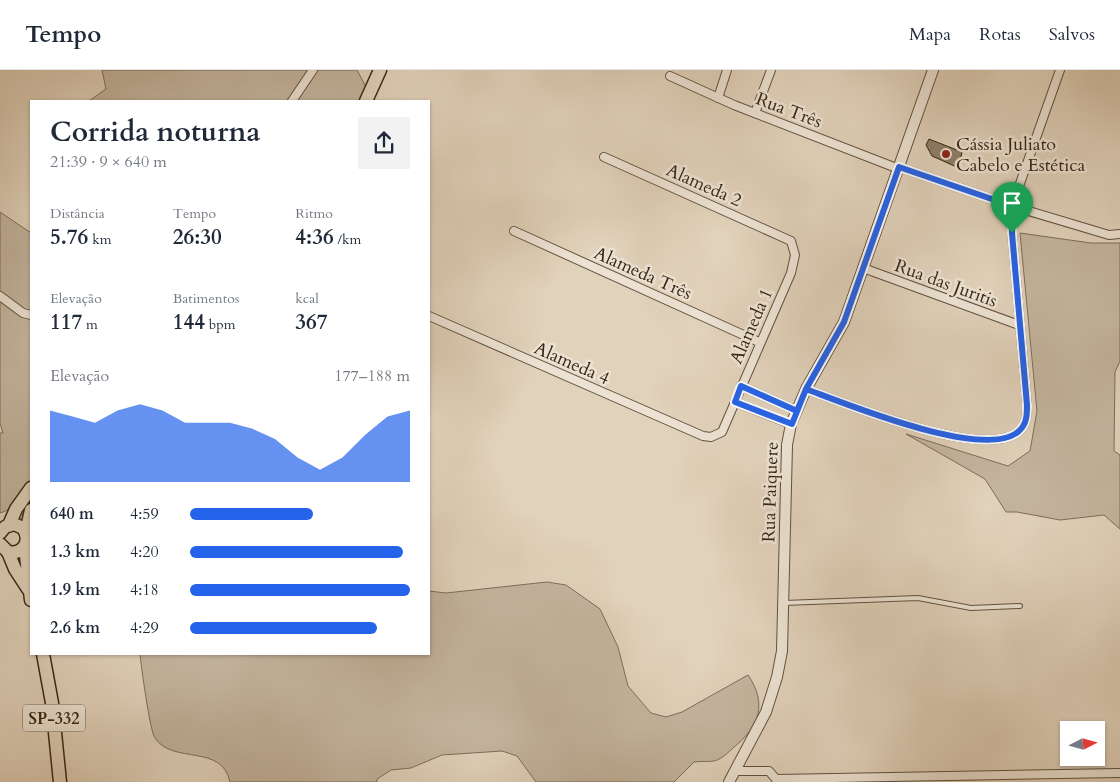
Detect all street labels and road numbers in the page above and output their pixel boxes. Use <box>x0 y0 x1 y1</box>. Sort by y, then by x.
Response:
street label: Rua Três <box>752 86 825 134</box>
street label: Alameda 2 <box>662 158 745 213</box>
street label: Alameda Três <box>590 241 696 306</box>
street label: Rua das Juritis <box>891 253 1001 314</box>
street label: Alameda 1 <box>724 285 779 368</box>
street label: Alameda 4 <box>530 336 613 391</box>
street label: Rua Paiquere <box>756 441 785 543</box>
road number: SP-332 <box>23 704 85 731</box>

